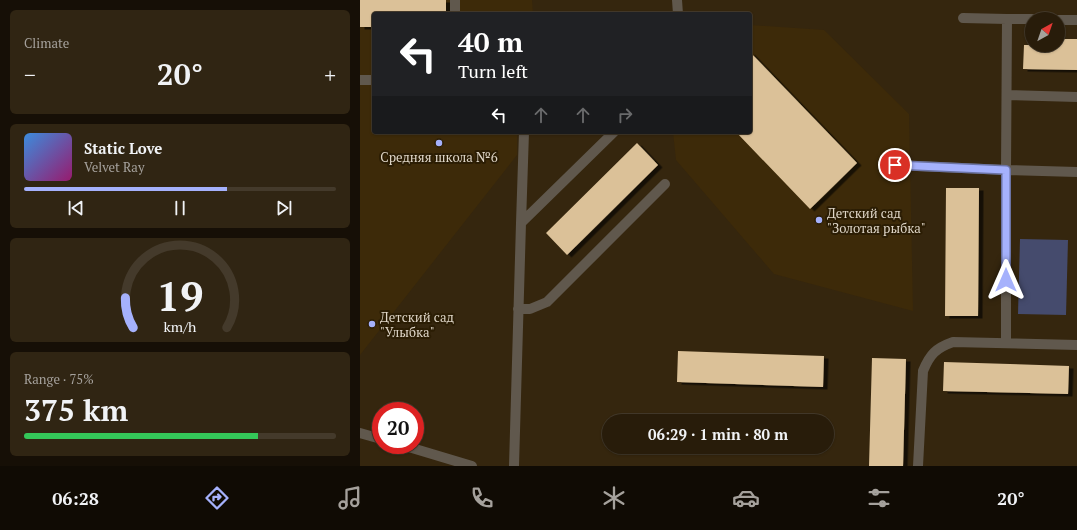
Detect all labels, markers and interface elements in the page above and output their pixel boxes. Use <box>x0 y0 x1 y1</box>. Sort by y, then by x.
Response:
north arrow <box>1025 12 1065 52</box>
map controls <box>1025 12 1065 52</box>
text: 40 m <box>458 23 523 60</box>
icon: left <box>392 28 444 80</box>
text: Climate <box>24 34 69 52</box>
text: 20° <box>157 54 203 94</box>
text: Turn left <box>458 59 528 83</box>
text: − <box>24 60 36 89</box>
text: + <box>324 60 336 89</box>
icon: left <box>488 104 510 126</box>
icon: ahead <box>530 104 552 126</box>
icon: ahead <box>572 104 594 126</box>
icon: right <box>614 104 636 126</box>
text: Static Love <box>84 138 162 158</box>
marker: Средняя школа №6 <box>434 138 444 148</box>
place label: Средняя школа №6 <box>380 148 498 166</box>
pin <box>878 148 912 182</box>
icon: arrive <box>884 154 906 176</box>
text: Velvet Ray <box>84 158 144 176</box>
icon: previous <box>65 197 87 219</box>
icon: pause <box>169 197 191 219</box>
icon: next <box>273 197 295 219</box>
place label: Детский сад "Золотая рыбка" <box>827 204 926 237</box>
marker: Детский сад "Золотая рыбка" <box>814 215 824 225</box>
position arrow <box>985 259 1027 301</box>
text: 19 <box>156 268 204 323</box>
place label: Детский сад "Улыбка" <box>380 308 454 341</box>
text: km/h <box>164 317 197 336</box>
marker: Детский сад "Улыбка" <box>367 319 377 329</box>
text: Range · 75% <box>24 370 94 388</box>
text: 375 km <box>24 390 128 430</box>
speed limit sign: 20 <box>372 402 424 454</box>
text: 06:29 · 1 min · 80 m <box>648 424 788 444</box>
icon: directions <box>203 484 231 512</box>
icon: music <box>336 484 364 512</box>
icon: phone <box>468 484 496 512</box>
icon: climate <box>600 484 628 512</box>
icon: car <box>732 484 760 512</box>
icon: filters <box>865 484 893 512</box>
text: 06:28 <box>52 486 99 510</box>
text: 20° <box>997 486 1025 510</box>

